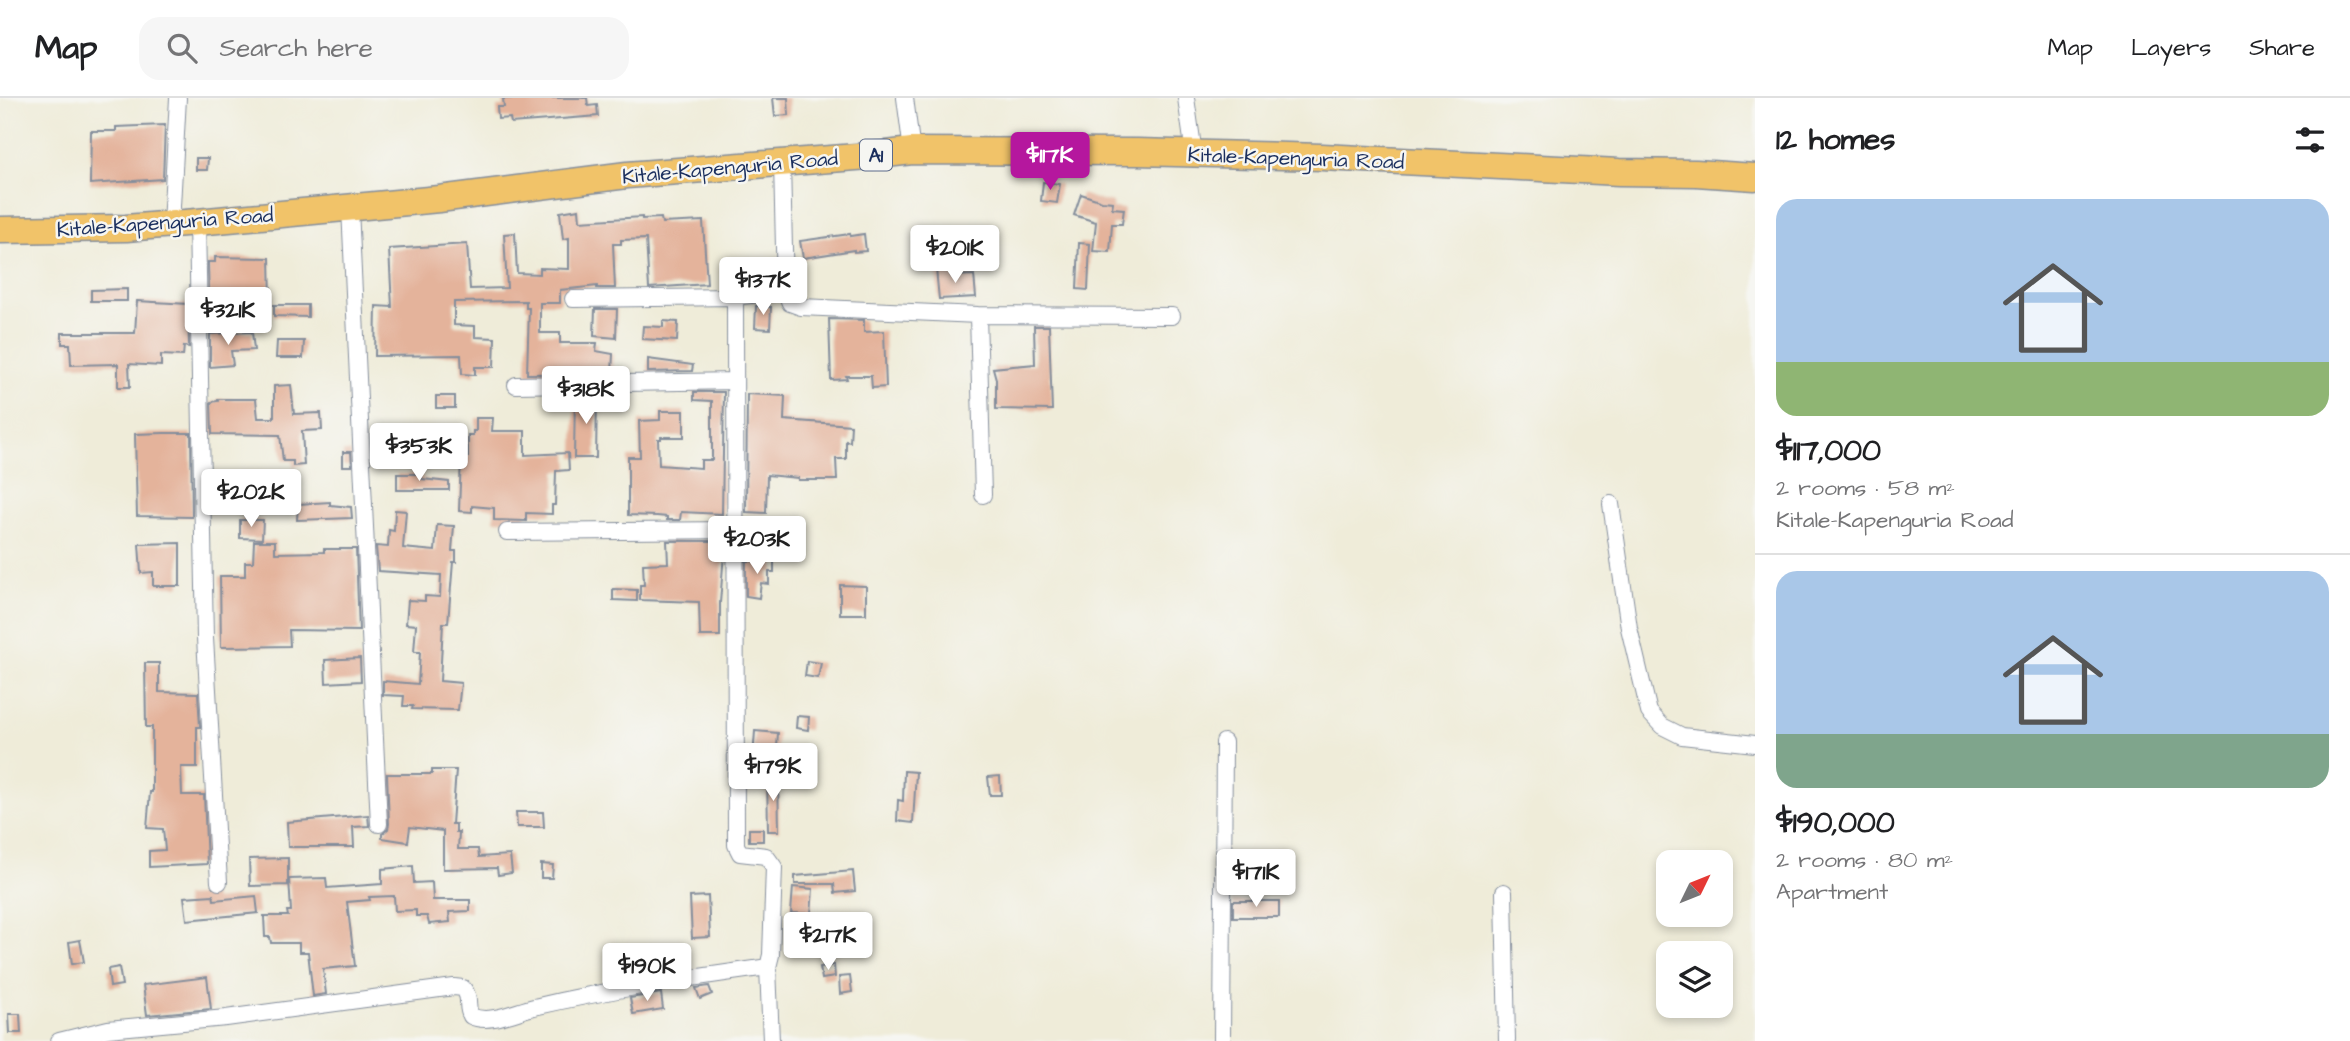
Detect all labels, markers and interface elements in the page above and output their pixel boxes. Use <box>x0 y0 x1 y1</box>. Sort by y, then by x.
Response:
search box <box>139 17 629 80</box>
text: Map <box>35 25 97 71</box>
icon: search <box>163 29 201 67</box>
text: Search here <box>219 30 373 66</box>
text: Map <box>2048 31 2093 65</box>
text: Layers <box>2131 31 2211 65</box>
text: Share <box>2249 31 2315 65</box>
text: 12 homes <box>1776 119 1895 161</box>
icon: filters <box>2291 121 2329 159</box>
pin: $117K <box>1001 132 1099 192</box>
road number: A1 <box>860 139 892 170</box>
text: $117K <box>1027 139 1073 171</box>
street label: Kitale-Kapenguria Road <box>1187 140 1405 179</box>
street label: Kitale-Kapenguria Road <box>621 144 840 193</box>
street label: Kitale-Kapenguria Road <box>56 200 275 247</box>
pin: $201K <box>906 226 1004 285</box>
text: $201K <box>926 232 984 264</box>
icon: home <box>1990 245 2116 371</box>
pin: $137K <box>714 258 812 317</box>
text: $137K <box>735 264 791 296</box>
pin: $321K <box>179 288 277 347</box>
text: $321K <box>201 294 255 326</box>
pin: $318K <box>537 366 635 426</box>
text: $318K <box>558 373 614 405</box>
pin: $353K <box>370 424 468 483</box>
text: $353K <box>386 430 452 462</box>
text: $117,000 <box>1776 430 1881 472</box>
pin: $202K <box>202 470 300 529</box>
text: 2 rooms · 58 m² <box>1776 472 1955 504</box>
text: $202K <box>217 476 285 508</box>
text: Kitale-Kapenguria Road <box>1776 504 2013 536</box>
pin: $203K <box>708 517 806 576</box>
text: $203K <box>724 523 790 555</box>
icon: home <box>1990 617 2116 743</box>
pin: $179K <box>724 744 822 803</box>
text: $179K <box>745 750 801 782</box>
text: $190,000 <box>1776 802 1895 844</box>
text: 2 rooms · 80 m² <box>1776 844 1953 876</box>
pin: $171K <box>1207 850 1305 909</box>
north arrow <box>1656 850 1732 928</box>
map controls <box>1656 850 1733 1018</box>
text: $171K <box>1233 856 1279 888</box>
text: Apartment <box>1776 876 1888 908</box>
pin: $217K <box>779 912 877 972</box>
text: $217K <box>800 919 856 951</box>
button: layers <box>1656 941 1733 1018</box>
pin: $190K <box>598 944 696 1003</box>
text: $190K <box>618 950 676 982</box>

